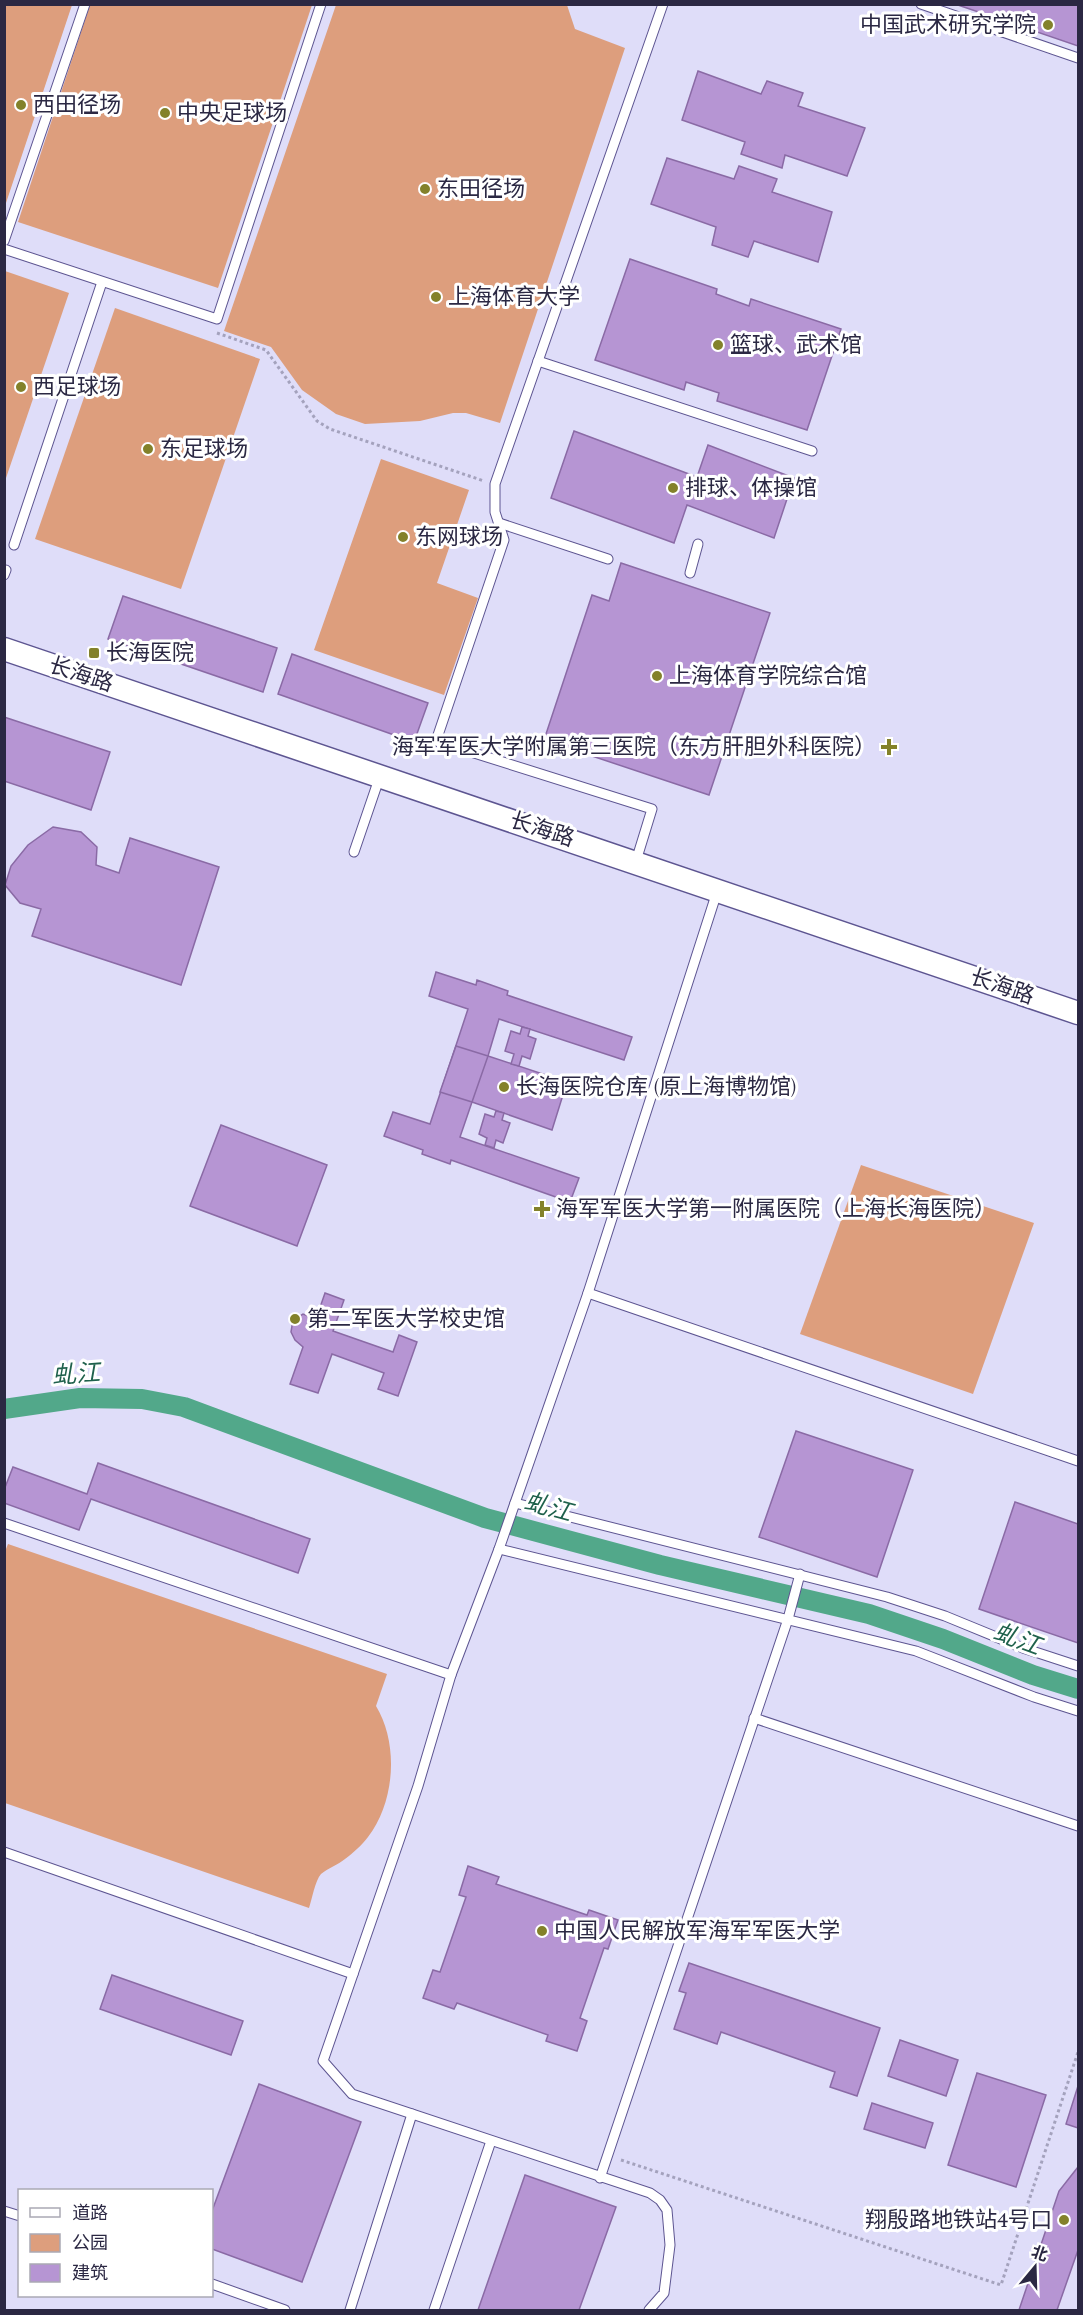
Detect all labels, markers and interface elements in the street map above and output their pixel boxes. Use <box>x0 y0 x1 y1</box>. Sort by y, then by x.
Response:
place label: 中国武术研究学院 <box>860 9 1036 42</box>
marker: 中国武术研究学院 <box>1041 18 1055 32</box>
place label: 西田径场 <box>33 89 121 122</box>
place label: 中央足球场 <box>177 97 287 130</box>
marker: 西田径场 <box>14 98 28 112</box>
marker: 中央足球场 <box>158 106 172 120</box>
place label: 东田径场 <box>437 173 525 206</box>
marker: 东田径场 <box>418 182 432 196</box>
place label: 上海体育大学 <box>448 281 580 314</box>
marker: 上海体育大学 <box>429 290 443 304</box>
place label: 篮球、武术馆 <box>730 329 862 362</box>
marker: 篮球、武术馆 <box>711 338 725 352</box>
place label: 西足球场 <box>33 371 121 404</box>
marker: 西足球场 <box>14 380 28 394</box>
place label: 东足球场 <box>160 433 248 466</box>
marker: 东足球场 <box>141 442 155 456</box>
place label: 排球、体操馆 <box>685 472 817 505</box>
marker: 排球、体操馆 <box>666 481 680 495</box>
place label: 东网球场 <box>415 521 503 554</box>
marker: 东网球场 <box>396 530 410 544</box>
place label: 长海医院 <box>106 637 194 670</box>
marker: 长海医院 <box>87 646 101 660</box>
street label: 长海路 <box>45 649 117 701</box>
place label: 上海体育学院综合馆 <box>669 660 867 693</box>
marker: 上海体育学院综合馆 <box>650 669 664 683</box>
place label: 海军军医大学附属第三医院（东方肝胆外科医院） <box>392 731 876 764</box>
marker: 海军军医大学附属第三医院（东方肝胆外科医院） <box>880 738 898 756</box>
street label: 长海路 <box>506 804 578 856</box>
street label: 长海路 <box>965 961 1039 1013</box>
place label: 长海医院仓库 (原上海博物馆) <box>516 1071 797 1104</box>
marker: 长海医院仓库 (原上海博物馆) <box>497 1080 511 1094</box>
place label: 海军军医大学第一附属医院（上海长海医院） <box>556 1193 996 1226</box>
marker: 海军军医大学第一附属医院（上海长海医院） <box>533 1200 551 1218</box>
place label: 第二军医大学校史馆 <box>307 1303 505 1336</box>
marker: 第二军医大学校史馆 <box>288 1312 302 1326</box>
water label: 虬江 <box>51 1355 104 1395</box>
water label: 虬江 <box>520 1484 579 1532</box>
water label: 虬江 <box>988 1615 1049 1666</box>
place label: 中国人民解放军海军军医大学 <box>554 1915 840 1948</box>
marker: 中国人民解放军海军军医大学 <box>535 1924 549 1938</box>
legend <box>18 2189 213 2297</box>
text: 道路 <box>72 2200 108 2227</box>
place label: 翔殷路地铁站4号口 <box>865 2204 1052 2237</box>
marker: 翔殷路地铁站4号口 <box>1057 2213 1071 2227</box>
text: 公园 <box>72 2230 108 2257</box>
north arrow <box>1005 2237 1065 2297</box>
text: 北 <box>1028 2240 1051 2268</box>
text: 建筑 <box>72 2260 108 2287</box>

